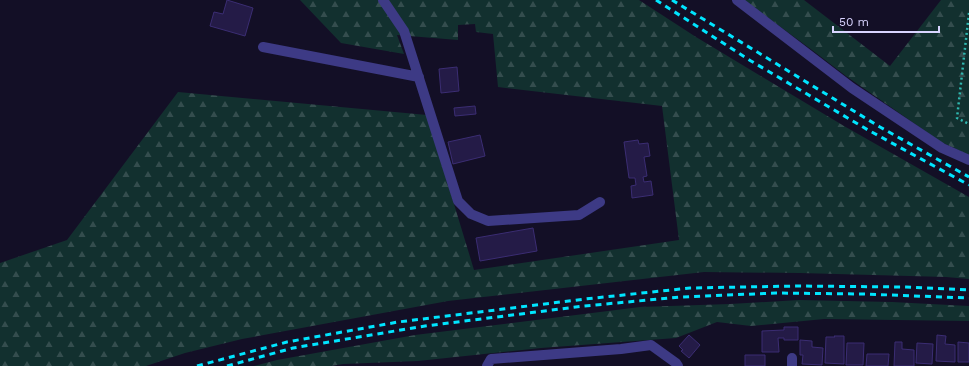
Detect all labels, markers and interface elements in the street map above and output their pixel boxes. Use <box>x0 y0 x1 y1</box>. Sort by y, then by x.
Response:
scale bar <box>833 8 939 34</box>
text: 50 m <box>839 15 869 29</box>

